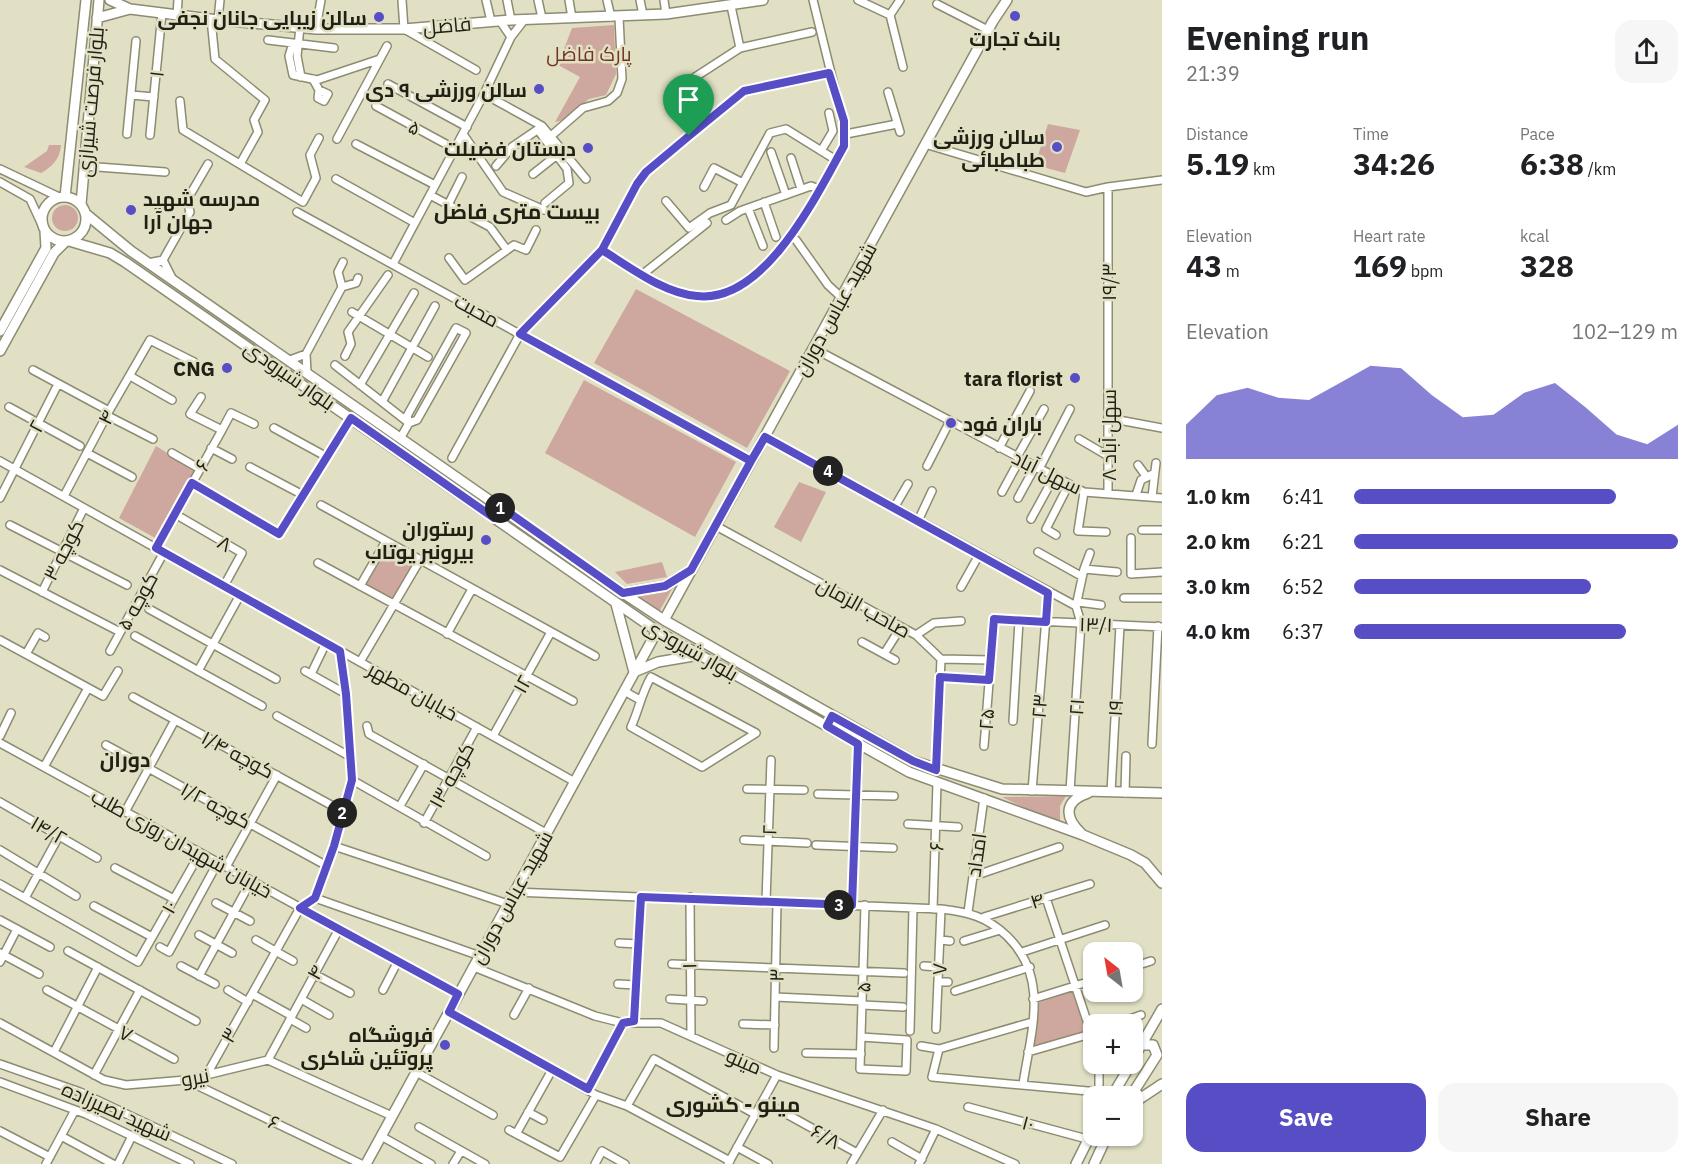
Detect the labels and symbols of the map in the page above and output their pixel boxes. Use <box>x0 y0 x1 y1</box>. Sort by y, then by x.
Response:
place label: سالن زیبایی جانان نجفی <box>158 4 367 31</box>
street label: فاضل <box>422 9 472 41</box>
marker: بانک تجارت <box>1008 9 1022 23</box>
marker: سالن زیبایی جانان نجفی <box>372 10 386 24</box>
place label: بانک تجارت <box>969 25 1061 52</box>
street label: بلوار فرصت شیرازی <box>70 26 110 178</box>
park label: پارک فاضل <box>546 40 632 67</box>
street label: ۱ <box>142 70 170 78</box>
pin <box>663 74 714 136</box>
place label: سالن ورزشی ۹ دی <box>365 76 527 103</box>
marker: سالن ورزشی ۹ دی <box>532 82 546 96</box>
street label: ۵ <box>404 113 426 141</box>
place label: سالن ورزشی طباطبائی <box>933 123 1045 173</box>
place label: دبستان فضیلت <box>444 135 576 162</box>
marker: سالن ورزشی طباطبائی <box>1050 140 1064 154</box>
marker: دبستان فضیلت <box>581 141 595 155</box>
place label: مدرسه شهید جهان آرا <box>143 185 260 235</box>
district label: بیست متری فاضل <box>434 197 600 225</box>
marker: مدرسه شهید جهان آرا <box>124 203 138 217</box>
street label: شهید عباس دوران <box>787 238 883 380</box>
street label: ۱۹/۳ <box>1095 263 1122 301</box>
street label: محبت <box>450 287 504 333</box>
street label: بلوار شیرودی <box>239 334 341 416</box>
place label: CNG <box>173 355 215 382</box>
marker: CNG <box>220 361 234 375</box>
place label: tara florist <box>964 365 1063 392</box>
marker: tara florist <box>1068 371 1082 385</box>
street label: سهل آباد ۸ <box>1095 389 1122 481</box>
street label: ۴ <box>91 405 121 429</box>
place label: باران فود <box>963 410 1042 437</box>
street label: ۲ <box>22 415 50 437</box>
marker: باران فود <box>944 416 958 430</box>
street label: سهل آباد <box>1007 443 1087 501</box>
street label: ۶ <box>188 454 216 476</box>
pin: 4 <box>813 456 843 486</box>
pin: 1 <box>485 493 515 523</box>
street label: کوچه ۳ <box>36 515 90 585</box>
place label: رستوران بیرونبر یوتاب <box>365 515 474 565</box>
street label: ۸ <box>213 528 237 558</box>
marker: رستوران بیرونبر یوتاب <box>479 533 493 547</box>
street label: کوچه ۵ <box>110 567 164 635</box>
street label: صاحب الزمان <box>812 570 916 644</box>
street label: ۱۳/۱ <box>1079 610 1113 638</box>
street label: بلوار شیرودی <box>639 611 743 687</box>
street label: خیابان مطهر <box>362 655 463 727</box>
street label: ۱۲ <box>506 670 538 698</box>
street label: ۲۳ <box>1025 693 1053 719</box>
street label: ۲۱ <box>1062 698 1090 716</box>
street label: ۱۹ <box>1101 699 1129 717</box>
street label: ۲۵ <box>972 707 1000 731</box>
street label: کوچه ۱/۴ <box>197 724 279 784</box>
street label: کوچه ۱۳ <box>422 737 480 813</box>
district label: دوران <box>100 745 150 773</box>
street label: کوچه ۱/۲ <box>176 775 256 835</box>
street label: خیابان شهیدان روزی طلب <box>87 782 277 904</box>
pin: 2 <box>327 798 357 828</box>
street label: ۱۴/۲ <box>26 809 72 851</box>
street label: ۲ <box>755 824 783 836</box>
street label: شهید عباس دوران <box>463 826 559 968</box>
street label: امداد <box>960 831 992 879</box>
street label: ۶ <box>922 841 950 851</box>
street label: ۴ <box>1027 885 1047 915</box>
pin: 3 <box>824 890 854 920</box>
street label: ۱۰ <box>154 896 184 918</box>
north arrow <box>1083 942 1143 1002</box>
street label: ۴ <box>300 960 330 984</box>
street label: ۱ <box>675 962 703 970</box>
street label: ۷ <box>925 962 953 976</box>
street label: ۳ <box>762 968 790 982</box>
street label: ۵ <box>849 981 877 993</box>
street label: ۷ <box>114 1018 138 1048</box>
place label: فروشگاه پروتئین شاکری <box>301 1021 433 1072</box>
street label: ۳ <box>214 1022 244 1048</box>
marker: فروشگاه پروتئین شاکری <box>438 1038 452 1052</box>
street label: مینو <box>722 1042 766 1080</box>
street label: نیرو <box>179 1061 211 1093</box>
street label: شهید نصیرزاده <box>58 1075 176 1147</box>
district label: مینو - کشوری <box>666 1090 800 1118</box>
street label: ۶ <box>264 1108 284 1136</box>
street label: ۱۰ <box>1019 1109 1037 1137</box>
street label: ۶/۸ <box>806 1117 846 1155</box>

